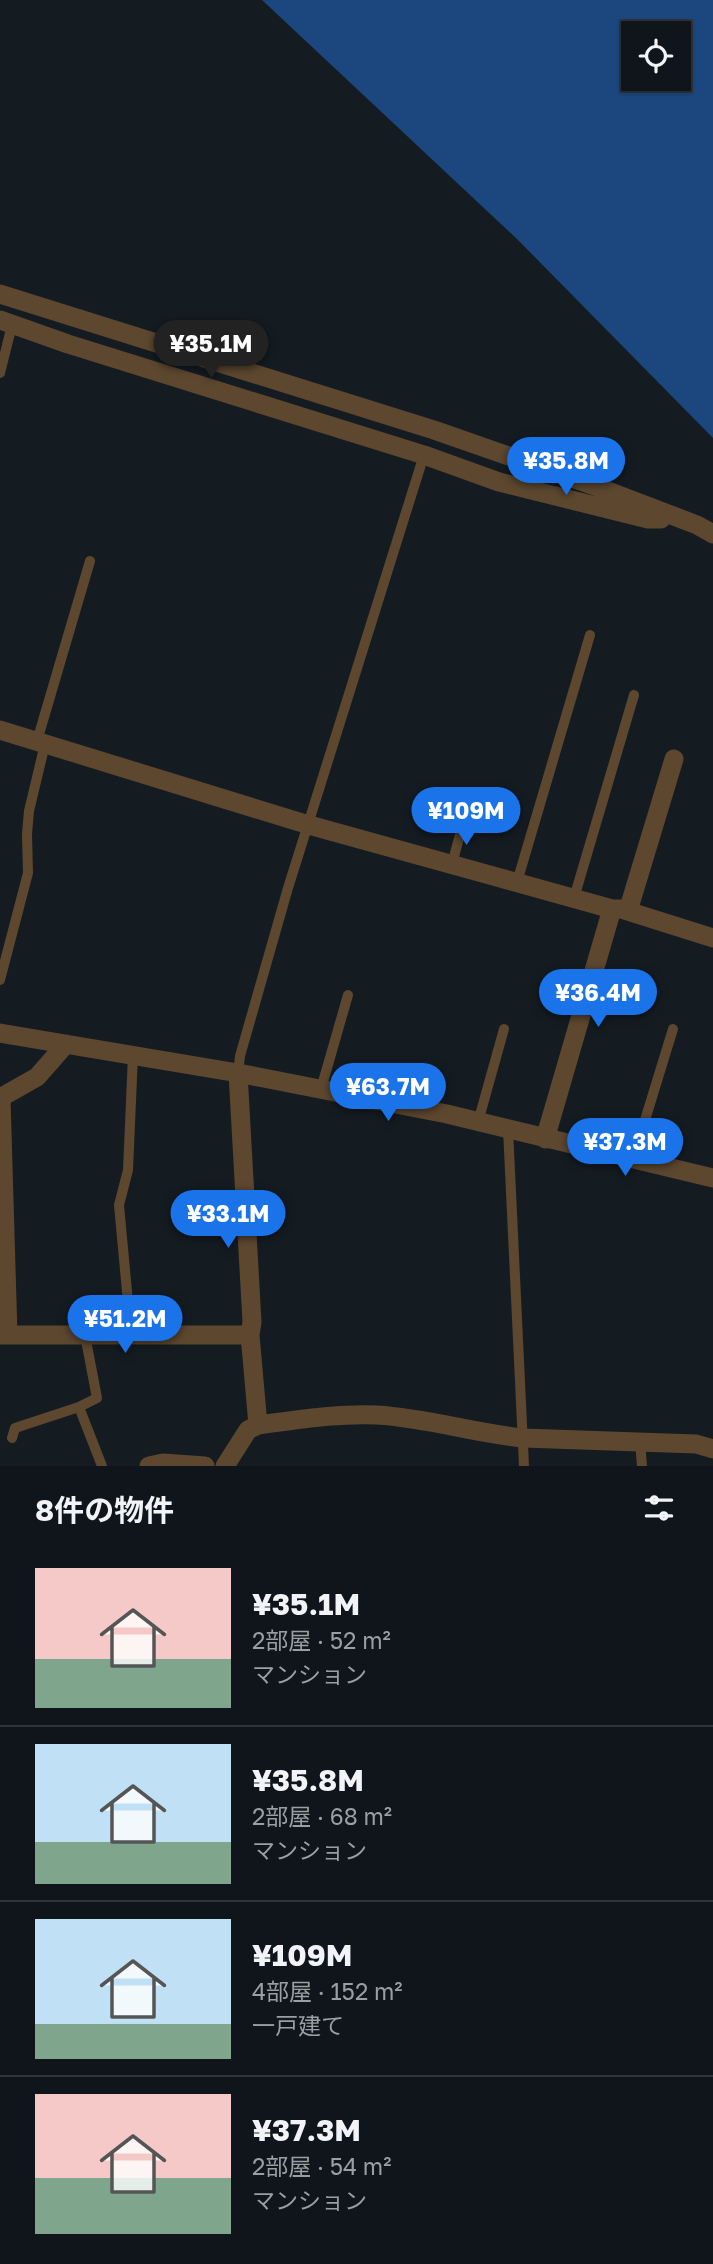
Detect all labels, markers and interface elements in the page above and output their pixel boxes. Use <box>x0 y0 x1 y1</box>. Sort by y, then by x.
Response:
map controls <box>621 21 691 91</box>
button: locate <box>621 21 691 91</box>
pin: ¥35.1M <box>154 320 268 380</box>
text: ¥35.1M <box>170 329 252 357</box>
pin: ¥35.8M <box>509 438 623 497</box>
text: ¥35.8M <box>523 446 609 474</box>
pin: ¥109M <box>417 788 515 847</box>
text: ¥109M <box>427 796 505 824</box>
pin: ¥36.4M <box>541 970 655 1029</box>
text: ¥36.4M <box>555 978 641 1006</box>
pin: ¥63.7M <box>331 1064 445 1123</box>
text: ¥63.7M <box>346 1072 430 1100</box>
pin: ¥37.3M <box>568 1118 682 1178</box>
text: ¥37.3M <box>583 1127 667 1155</box>
pin: ¥33.1M <box>171 1190 285 1250</box>
text: ¥33.1M <box>187 1199 269 1227</box>
pin: ¥51.2M <box>68 1296 182 1355</box>
text: ¥51.2M <box>84 1304 166 1332</box>
icon: filters <box>640 1489 678 1527</box>
text: 8件の物件 <box>35 1492 174 1528</box>
text: ¥35.1M <box>252 1586 360 1622</box>
icon: home <box>91 1596 175 1680</box>
text: 2部屋 · 52 m² <box>252 1626 391 1654</box>
text: マンション <box>252 1660 367 1688</box>
text: ¥35.8M <box>252 1762 364 1798</box>
icon: home <box>91 1772 175 1856</box>
text: 2部屋 · 68 m² <box>252 1802 392 1830</box>
text: マンション <box>252 1836 367 1864</box>
text: ¥109M <box>252 1937 353 1973</box>
icon: home <box>91 1947 175 2031</box>
text: 4部屋 · 152 m² <box>252 1977 403 2005</box>
text: 一戸建て <box>252 2011 344 2039</box>
text: ¥37.3M <box>252 2112 361 2148</box>
icon: home <box>91 2122 175 2206</box>
text: 2部屋 · 54 m² <box>252 2152 392 2180</box>
text: マンション <box>252 2186 367 2214</box>

